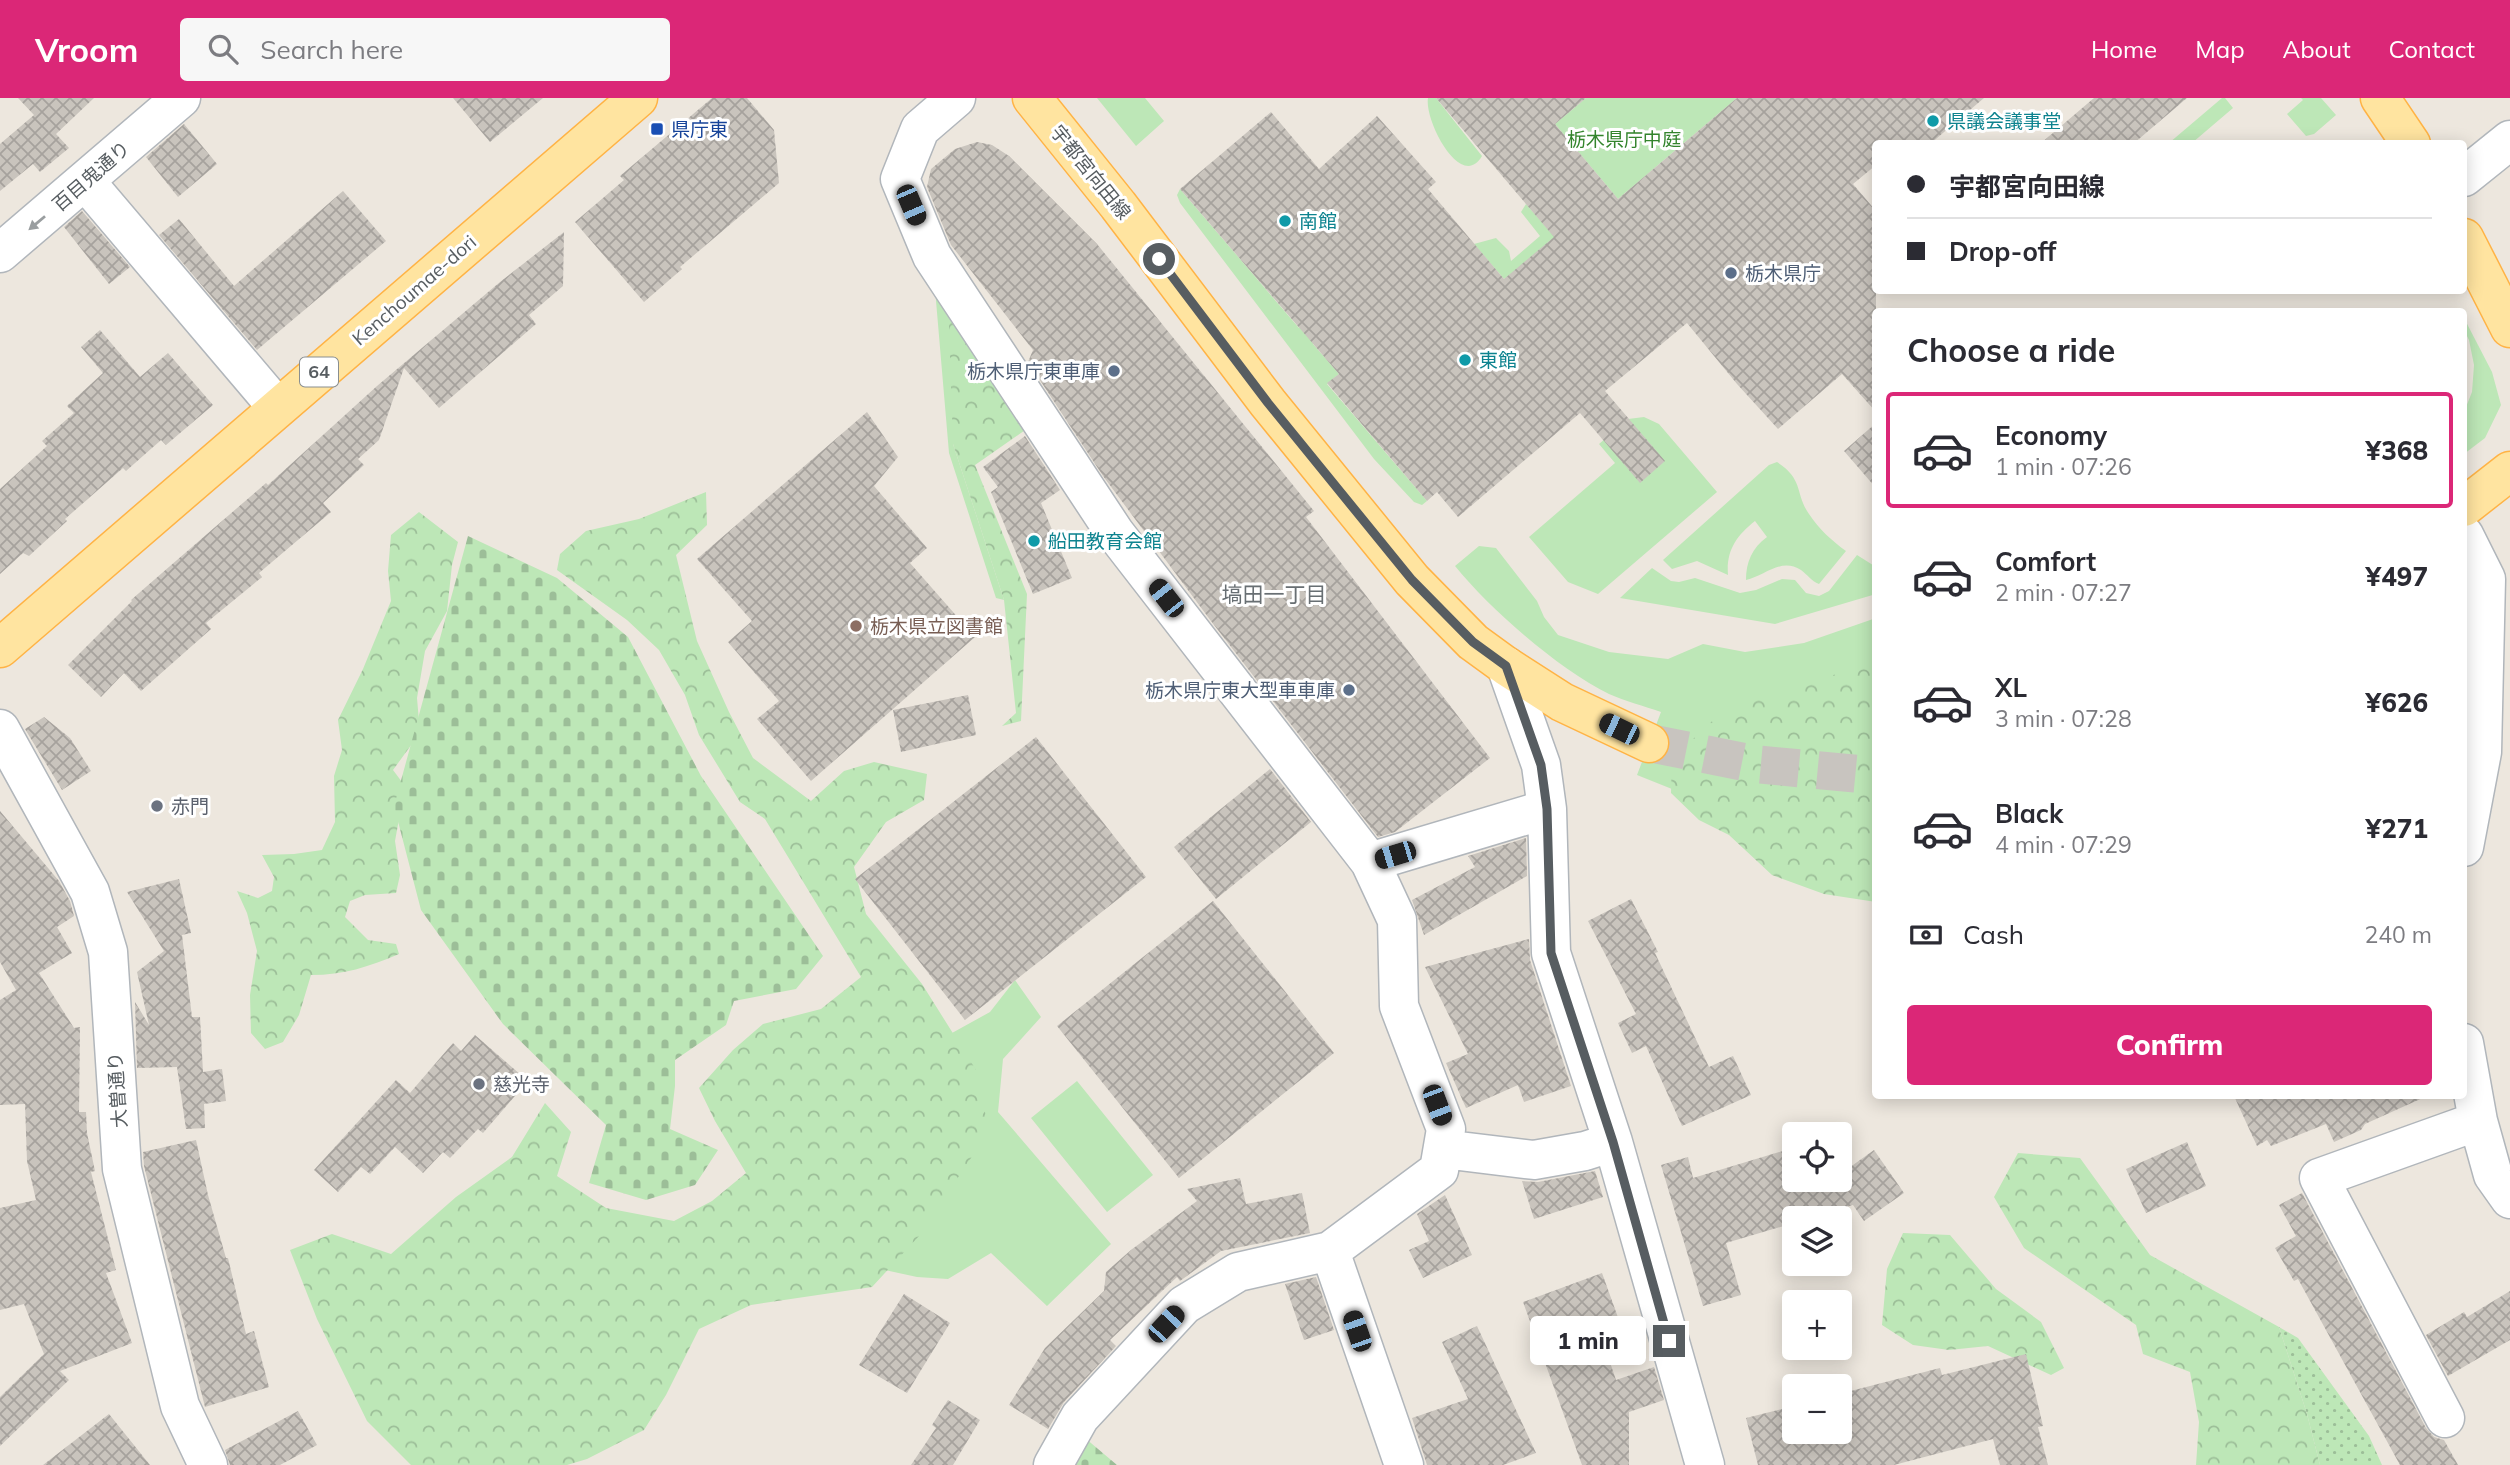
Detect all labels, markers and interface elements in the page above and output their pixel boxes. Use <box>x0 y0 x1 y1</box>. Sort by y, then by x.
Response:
search box <box>180 18 670 81</box>
text: Vroom <box>35 29 138 70</box>
icon: search <box>204 30 242 68</box>
text: Search here <box>260 33 403 66</box>
text: Home <box>2091 34 2157 64</box>
text: Map <box>2195 34 2245 64</box>
text: About <box>2283 34 2351 64</box>
text: Contact <box>2389 34 2475 64</box>
place label: 県議会議事堂 <box>1947 109 2061 133</box>
marker: 県議会議事堂 <box>1925 113 1941 129</box>
place label: 県庁東 <box>671 117 728 141</box>
street label: 宇都宮向田線 <box>1046 120 1136 224</box>
marker: 県庁東 <box>649 121 665 137</box>
park label: 栃木県庁中庭 <box>1567 127 1681 151</box>
street label: 百目鬼通り <box>47 136 135 216</box>
text: 宇都宮向田線 <box>1949 170 2105 203</box>
car <box>894 182 929 228</box>
place label: 南館 <box>1299 209 1337 233</box>
marker: 南館 <box>1277 213 1293 229</box>
one-way arrow <box>28 215 46 231</box>
street label: Kenchoumae-dori <box>347 230 481 350</box>
text: Drop-off <box>1949 235 2056 268</box>
route start <box>1143 243 1175 275</box>
place label: 栃木県庁 <box>1745 261 1821 285</box>
marker: 栃木県庁 <box>1723 265 1739 281</box>
text: Choose a ride <box>1907 330 2115 370</box>
place label: 東館 <box>1479 348 1517 372</box>
marker: 東館 <box>1457 352 1473 368</box>
road number: 64 <box>300 358 338 386</box>
place label: 栃木県庁東車庫 <box>967 359 1100 383</box>
marker: 栃木県庁東車庫 <box>1106 363 1122 379</box>
icon: car <box>1911 419 1974 482</box>
text: Economy <box>1995 419 2107 452</box>
text: ¥368 <box>2366 434 2428 467</box>
text: 1 min · 07:26 <box>1995 452 2132 481</box>
place label: 船田教育会館 <box>1048 529 1162 553</box>
marker: 船田教育会館 <box>1026 533 1042 549</box>
icon: car <box>1911 545 1974 608</box>
text: Comfort <box>1995 545 2096 578</box>
text: ¥497 <box>2366 560 2428 593</box>
car <box>1145 575 1188 621</box>
text: 2 min · 07:27 <box>1995 578 2132 607</box>
district label: 塙田一丁目 <box>1222 581 1327 607</box>
place label: 栃木県立図書館 <box>870 614 1003 638</box>
marker: 栃木県立図書館 <box>848 618 864 634</box>
icon: car <box>1911 671 1974 734</box>
text: XL <box>1995 671 2027 704</box>
place label: 栃木県庁東大型車車庫 <box>1145 678 1335 702</box>
marker: 栃木県庁東大型車車庫 <box>1341 682 1357 698</box>
text: ¥626 <box>2366 686 2428 719</box>
text: 3 min · 07:28 <box>1995 704 2132 733</box>
car <box>1596 710 1643 748</box>
place label: 赤門 <box>171 794 209 818</box>
icon: car <box>1911 797 1974 860</box>
text: Black <box>1995 797 2063 830</box>
marker: 赤門 <box>149 798 165 814</box>
text: ¥271 <box>2366 812 2428 845</box>
text: 4 min · 07:29 <box>1995 830 2132 859</box>
car <box>1372 839 1419 871</box>
icon: cash <box>1907 916 1945 954</box>
text: Cash <box>1963 918 2024 951</box>
text: 240 m <box>2364 920 2432 949</box>
button: Confirm <box>1907 1005 2432 1085</box>
street label: 大曽通り <box>102 1051 132 1129</box>
place label: 慈光寺 <box>493 1072 550 1096</box>
marker: 慈光寺 <box>471 1076 487 1092</box>
car <box>1420 1082 1455 1128</box>
map controls <box>1782 1122 1852 1444</box>
button: locate <box>1782 1122 1852 1192</box>
button: layers <box>1782 1206 1852 1276</box>
button: + <box>1782 1290 1852 1360</box>
car <box>1144 1301 1189 1347</box>
car <box>1341 1308 1374 1354</box>
callout: 1 min <box>1529 1316 1644 1366</box>
route end <box>1653 1325 1685 1357</box>
text: 1 min <box>1557 1326 1619 1355</box>
button: − <box>1782 1374 1852 1444</box>

